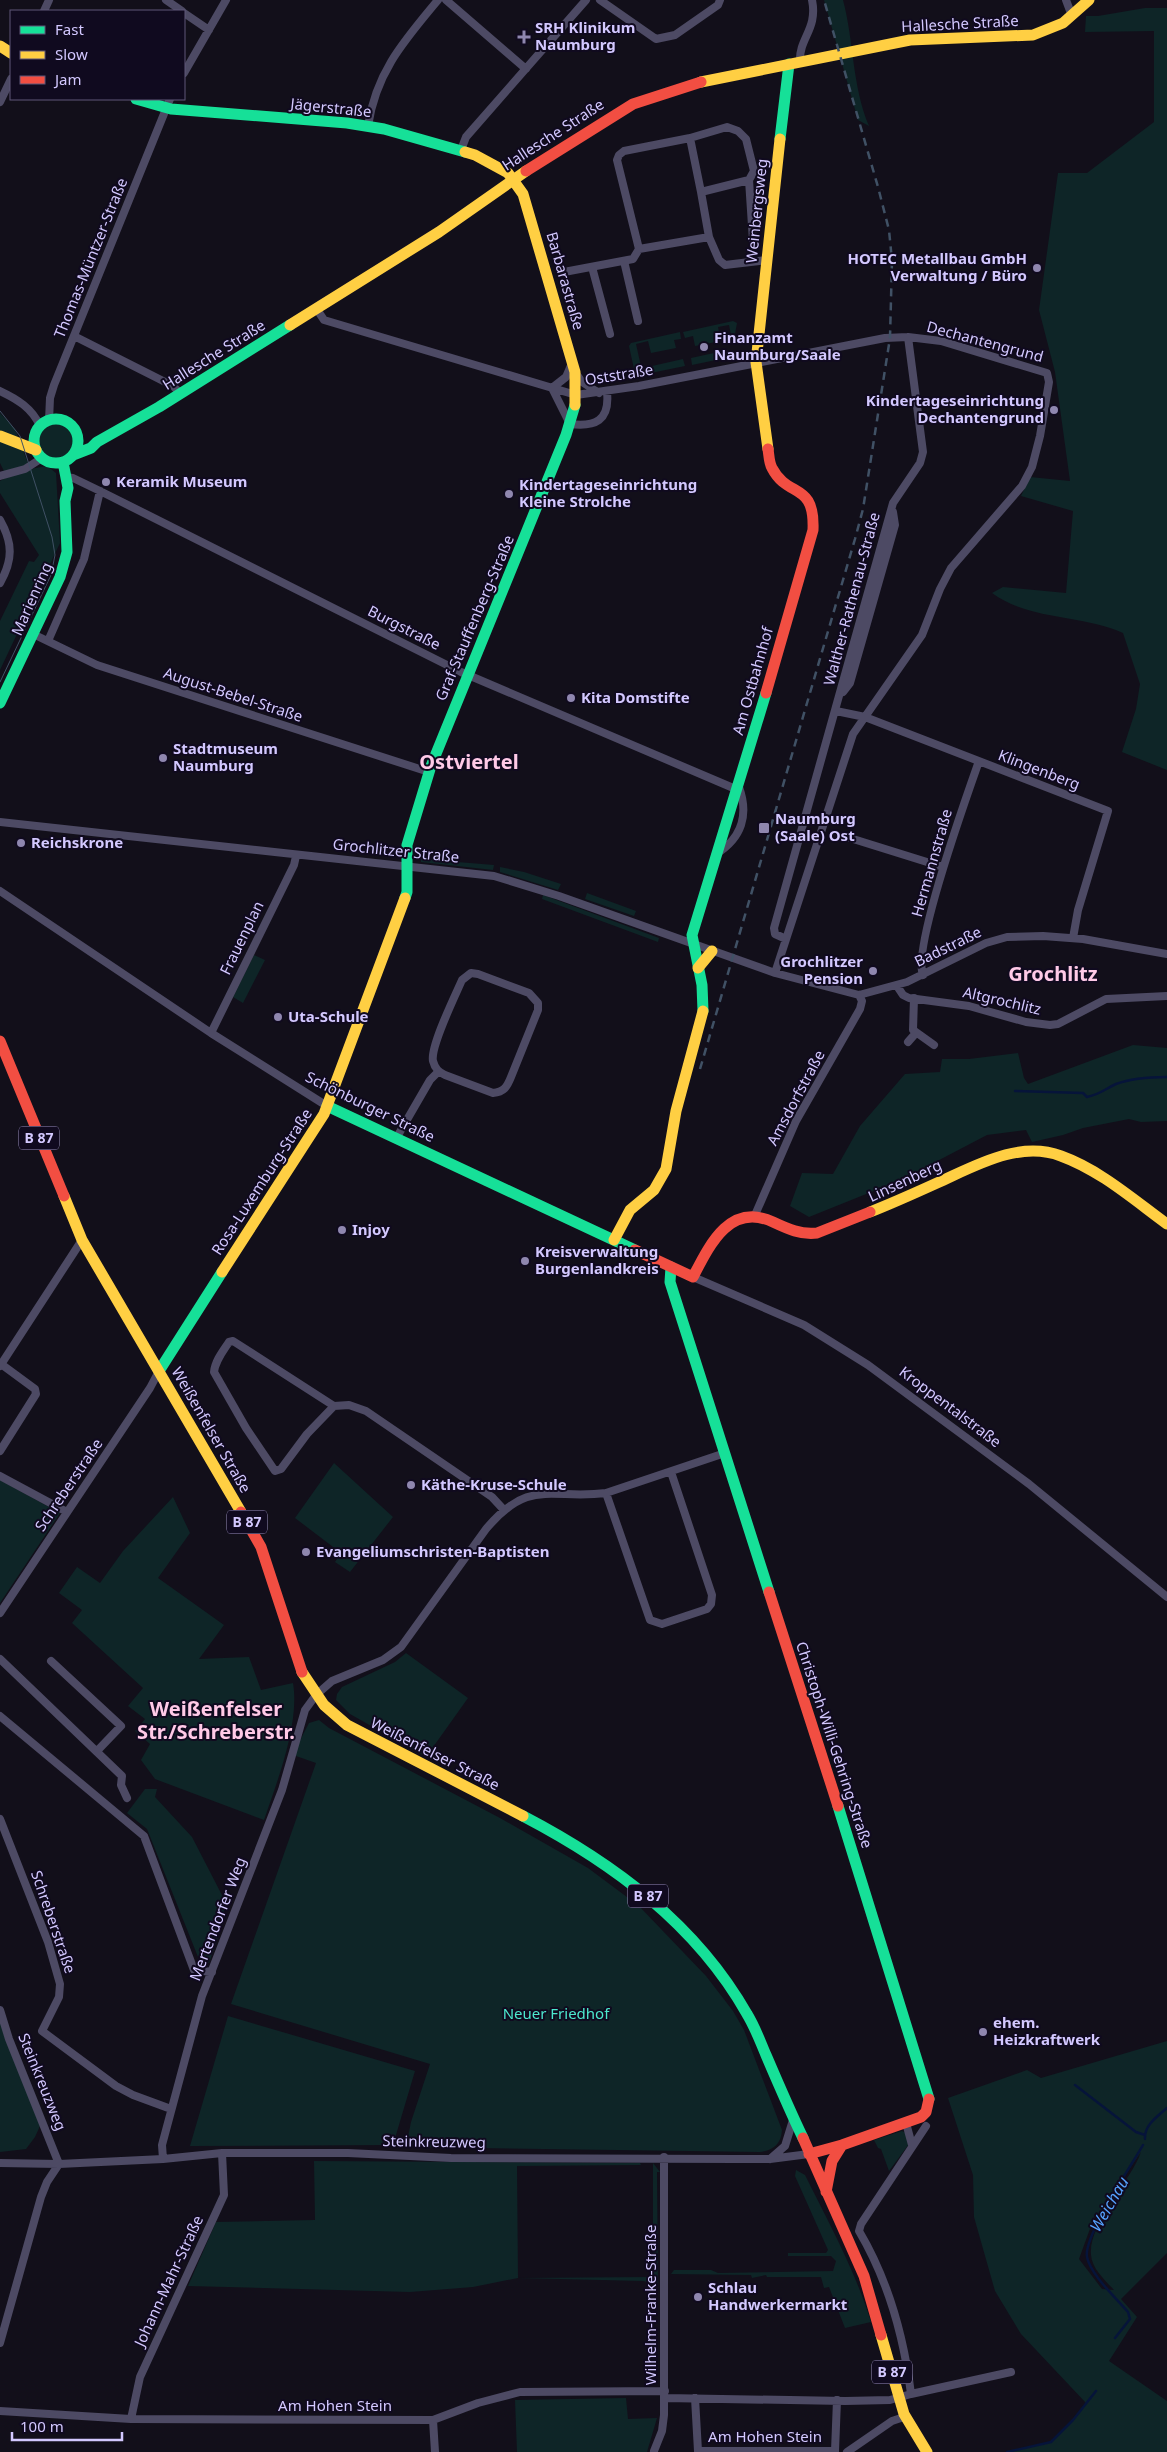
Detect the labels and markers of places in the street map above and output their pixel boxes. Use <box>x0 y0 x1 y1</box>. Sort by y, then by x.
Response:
place label: SRH Klinikum Naumburg <box>535 17 635 54</box>
marker: SRH Klinikum Naumburg <box>517 30 531 44</box>
place label: HOTEC Metallbau GmbH Verwaltung / Büro <box>847 248 1027 285</box>
marker: HOTEC Metallbau GmbH Verwaltung / Büro <box>1031 262 1043 274</box>
place label: Finanzamt Naumburg/Saale <box>714 327 841 364</box>
marker: Finanzamt Naumburg/Saale <box>698 341 710 353</box>
place label: Kindertageseinrichtung Dechantengrund <box>866 390 1044 427</box>
marker: Kindertageseinrichtung Dechantengrund <box>1048 404 1060 416</box>
place label: Keramik Museum <box>116 471 247 491</box>
place label: Kindertageseinrichtung Kleine Strolche <box>519 474 697 511</box>
marker: Keramik Museum <box>100 476 112 488</box>
marker: Kindertageseinrichtung Kleine Strolche <box>503 488 515 500</box>
place label: Kita Domstifte <box>581 687 690 707</box>
marker: Kita Domstifte <box>565 692 577 704</box>
place label: Stadtmuseum Naumburg <box>173 738 278 775</box>
marker: Stadtmuseum Naumburg <box>157 752 169 764</box>
place label: Naumburg (Saale) Ost <box>775 808 856 845</box>
marker: Naumburg (Saale) Ost <box>757 821 771 835</box>
place label: Reichskrone <box>31 832 123 852</box>
marker: Reichskrone <box>15 837 27 849</box>
place label: Grochlitzer Pension <box>780 951 863 988</box>
marker: Grochlitzer Pension <box>867 965 879 977</box>
place label: Uta-Schule <box>288 1006 369 1026</box>
marker: Uta-Schule <box>272 1011 284 1023</box>
place label: Injoy <box>352 1219 390 1239</box>
marker: Injoy <box>336 1224 348 1236</box>
place label: Kreisverwaltung Burgenlandkreis <box>535 1241 659 1278</box>
marker: Kreisverwaltung Burgenlandkreis <box>519 1255 531 1267</box>
place label: Käthe-Kruse-Schule <box>421 1474 567 1494</box>
marker: Käthe-Kruse-Schule <box>405 1479 417 1491</box>
place label: Evangeliumschristen-Baptisten <box>316 1541 549 1561</box>
marker: Evangeliumschristen-Baptisten <box>300 1546 312 1558</box>
place label: ehem. Heizkraftwerk <box>993 2012 1101 2049</box>
marker: ehem. Heizkraftwerk <box>977 2026 989 2038</box>
place label: Schlau Handwerkermarkt <box>708 2277 848 2314</box>
marker: Schlau Handwerkermarkt <box>692 2291 704 2303</box>

